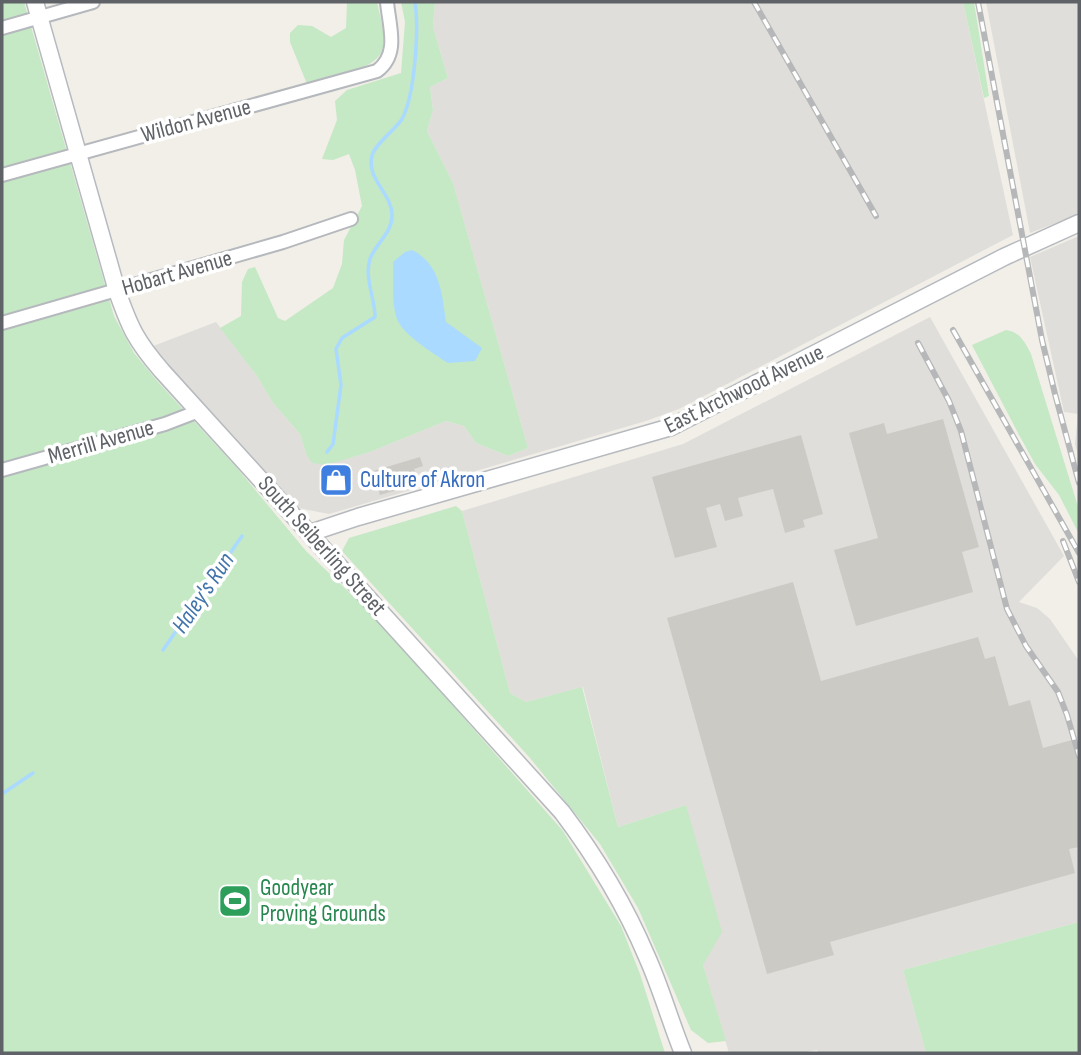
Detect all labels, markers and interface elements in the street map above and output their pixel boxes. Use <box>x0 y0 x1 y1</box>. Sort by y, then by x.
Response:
street label: Wildon Avenue <box>138 93 254 149</box>
street label: Hobart Avenue <box>119 244 235 302</box>
street label: East Archwood Avenue <box>660 338 828 440</box>
street label: Merrill Avenue <box>45 414 157 470</box>
shop icon: Culture of Akron <box>317 461 355 499</box>
place label: Culture of Akron <box>360 466 485 494</box>
street label: South Seiberling Street <box>252 470 392 622</box>
water label: Haley's Run <box>166 547 240 639</box>
place label: Goodyear Proving Grounds <box>260 874 386 928</box>
sports icon: Goodyear Proving Grounds <box>216 882 254 920</box>

